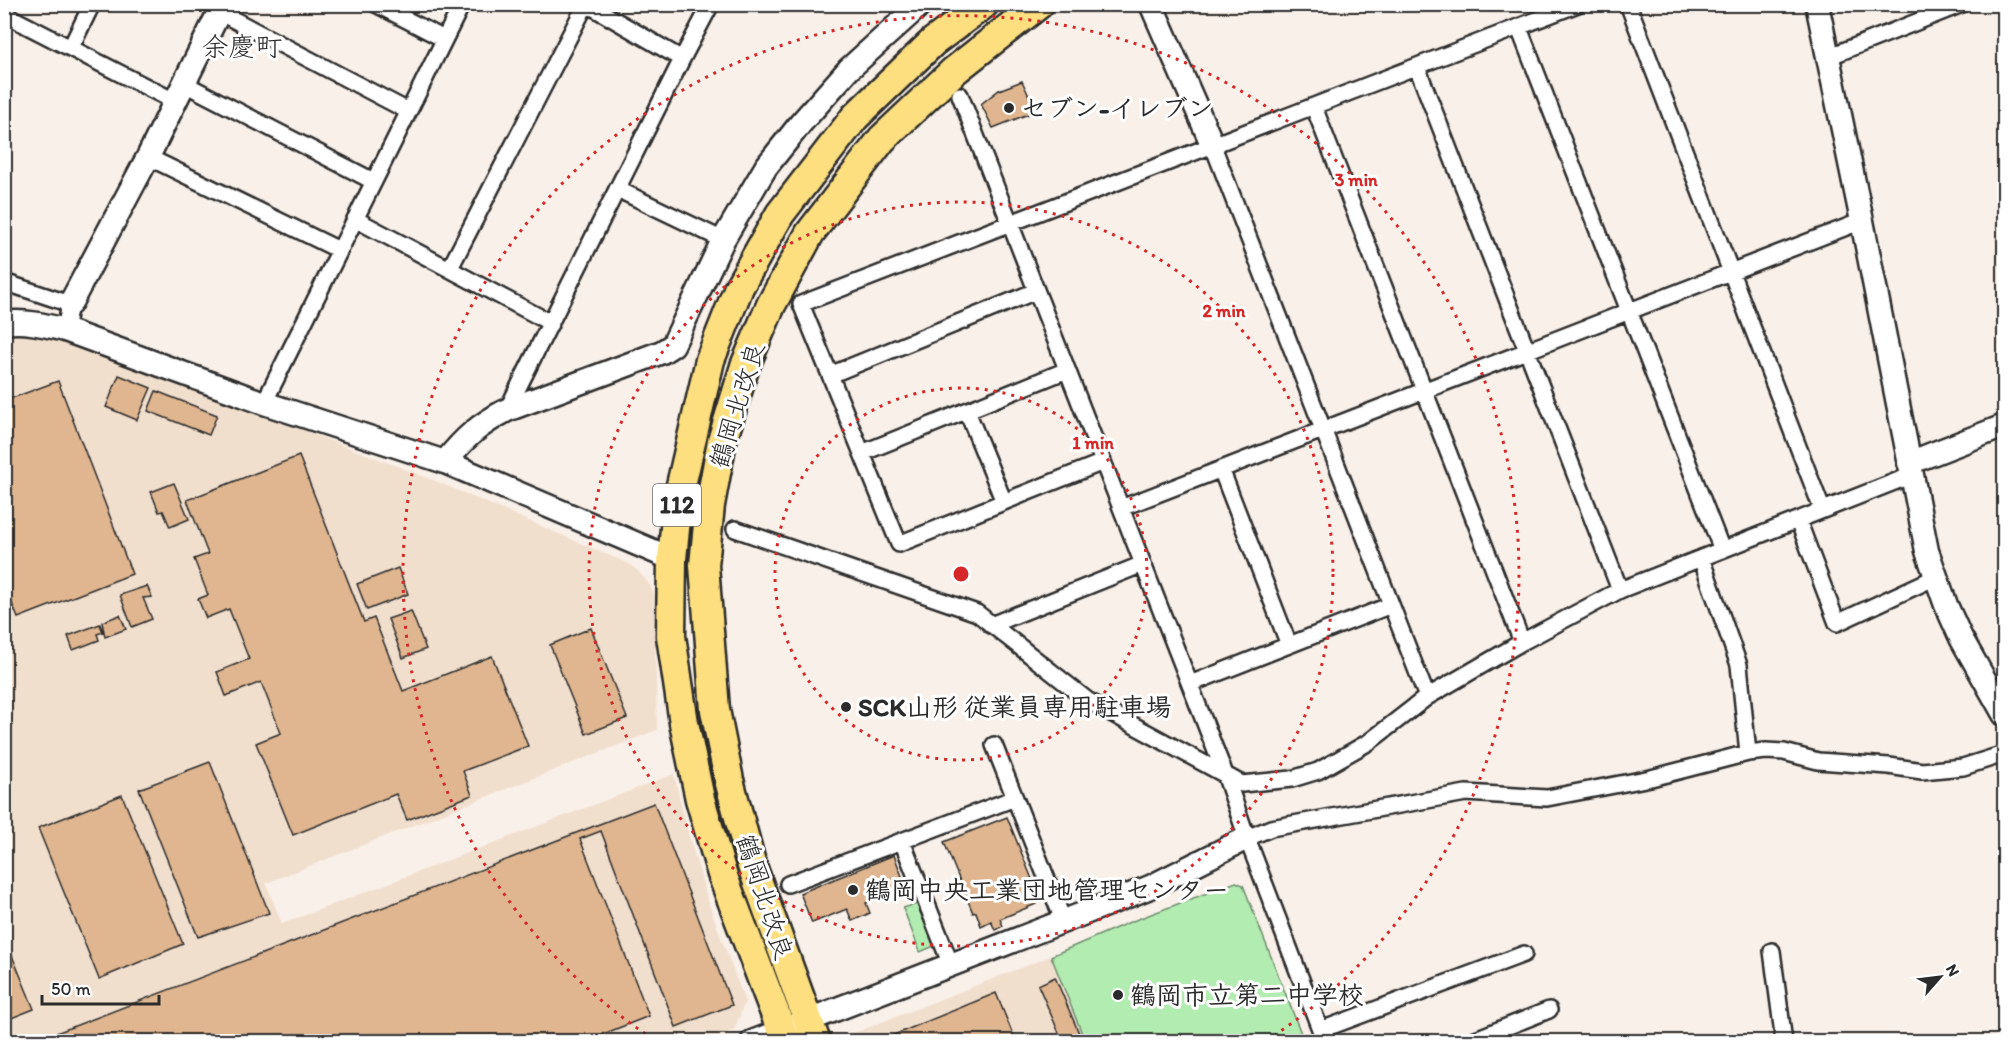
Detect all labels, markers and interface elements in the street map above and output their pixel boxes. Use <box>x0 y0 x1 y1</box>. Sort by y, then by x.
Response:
district label: 余慶町 <box>202 30 283 63</box>
place label: セブン-イレブン <box>1021 92 1213 124</box>
marker: セブン-イレブン <box>1002 101 1016 115</box>
text: 3 min <box>1334 169 1378 191</box>
text: 2 min <box>1203 300 1246 322</box>
street label: 鶴岡北改良 <box>703 338 771 472</box>
text: 1 min <box>1072 432 1114 454</box>
road number: 112 <box>653 484 701 526</box>
centre of rings <box>951 564 971 584</box>
place label: SCK山形 従業員専用駐車場 <box>858 691 1172 723</box>
marker: SCK山形 従業員専用駐車場 <box>839 700 853 714</box>
street label: 鶴岡北改良 <box>730 830 800 964</box>
place label: 鶴岡中央工業団地管理センター <box>865 874 1229 906</box>
marker: 鶴岡中央工業団地管理センター <box>846 883 860 897</box>
north arrow <box>1910 947 1970 1007</box>
text: N <box>1942 961 1964 979</box>
scale bar <box>42 968 159 1006</box>
text: 50 m <box>51 978 91 1000</box>
place label: 鶴岡市立第二中学校 <box>1130 979 1364 1011</box>
marker: 鶴岡市立第二中学校 <box>1111 988 1125 1002</box>

